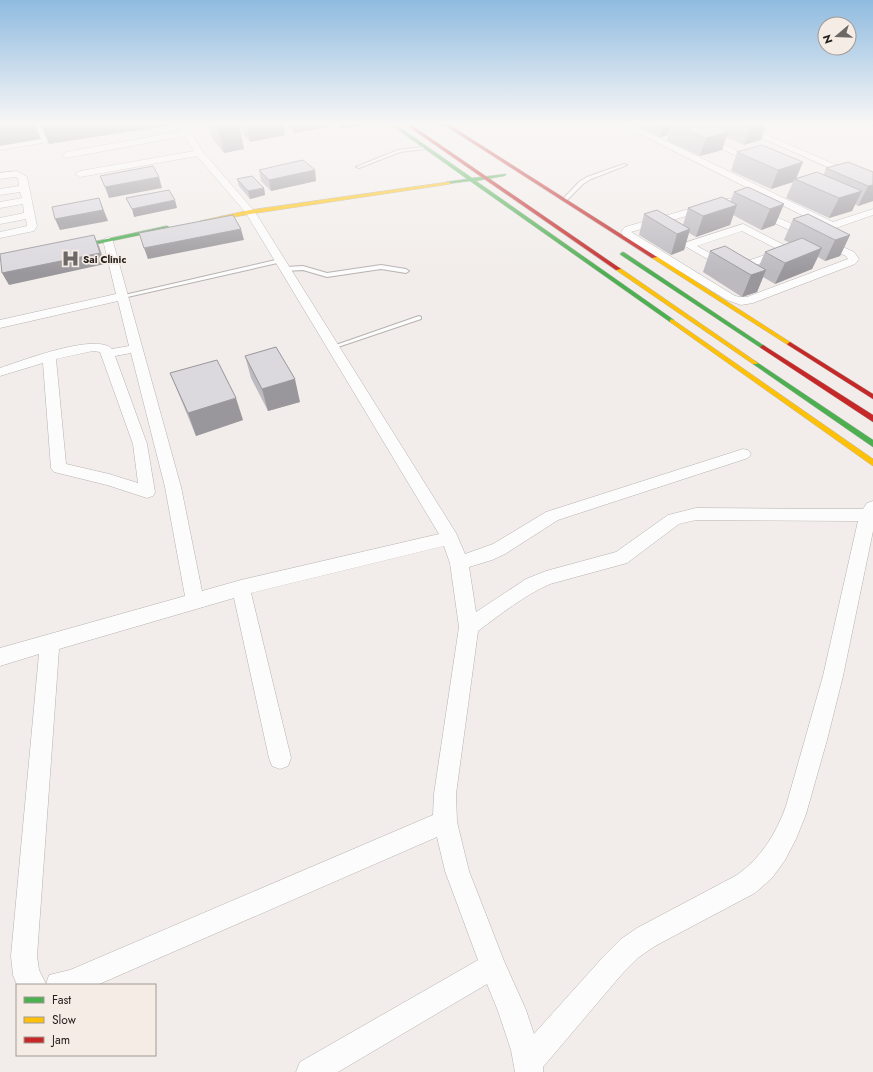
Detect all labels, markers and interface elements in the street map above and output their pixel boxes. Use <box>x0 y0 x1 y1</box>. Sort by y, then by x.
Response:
north arrow <box>817 16 857 56</box>
text: N <box>819 33 837 46</box>
hospital icon: Sai Clinic <box>60 249 80 269</box>
place label: Sai Clinic <box>83 252 126 267</box>
legend <box>16 984 156 1056</box>
text: Fast <box>52 991 71 1009</box>
text: Slow <box>52 1011 77 1029</box>
text: Jam <box>50 1031 70 1049</box>

